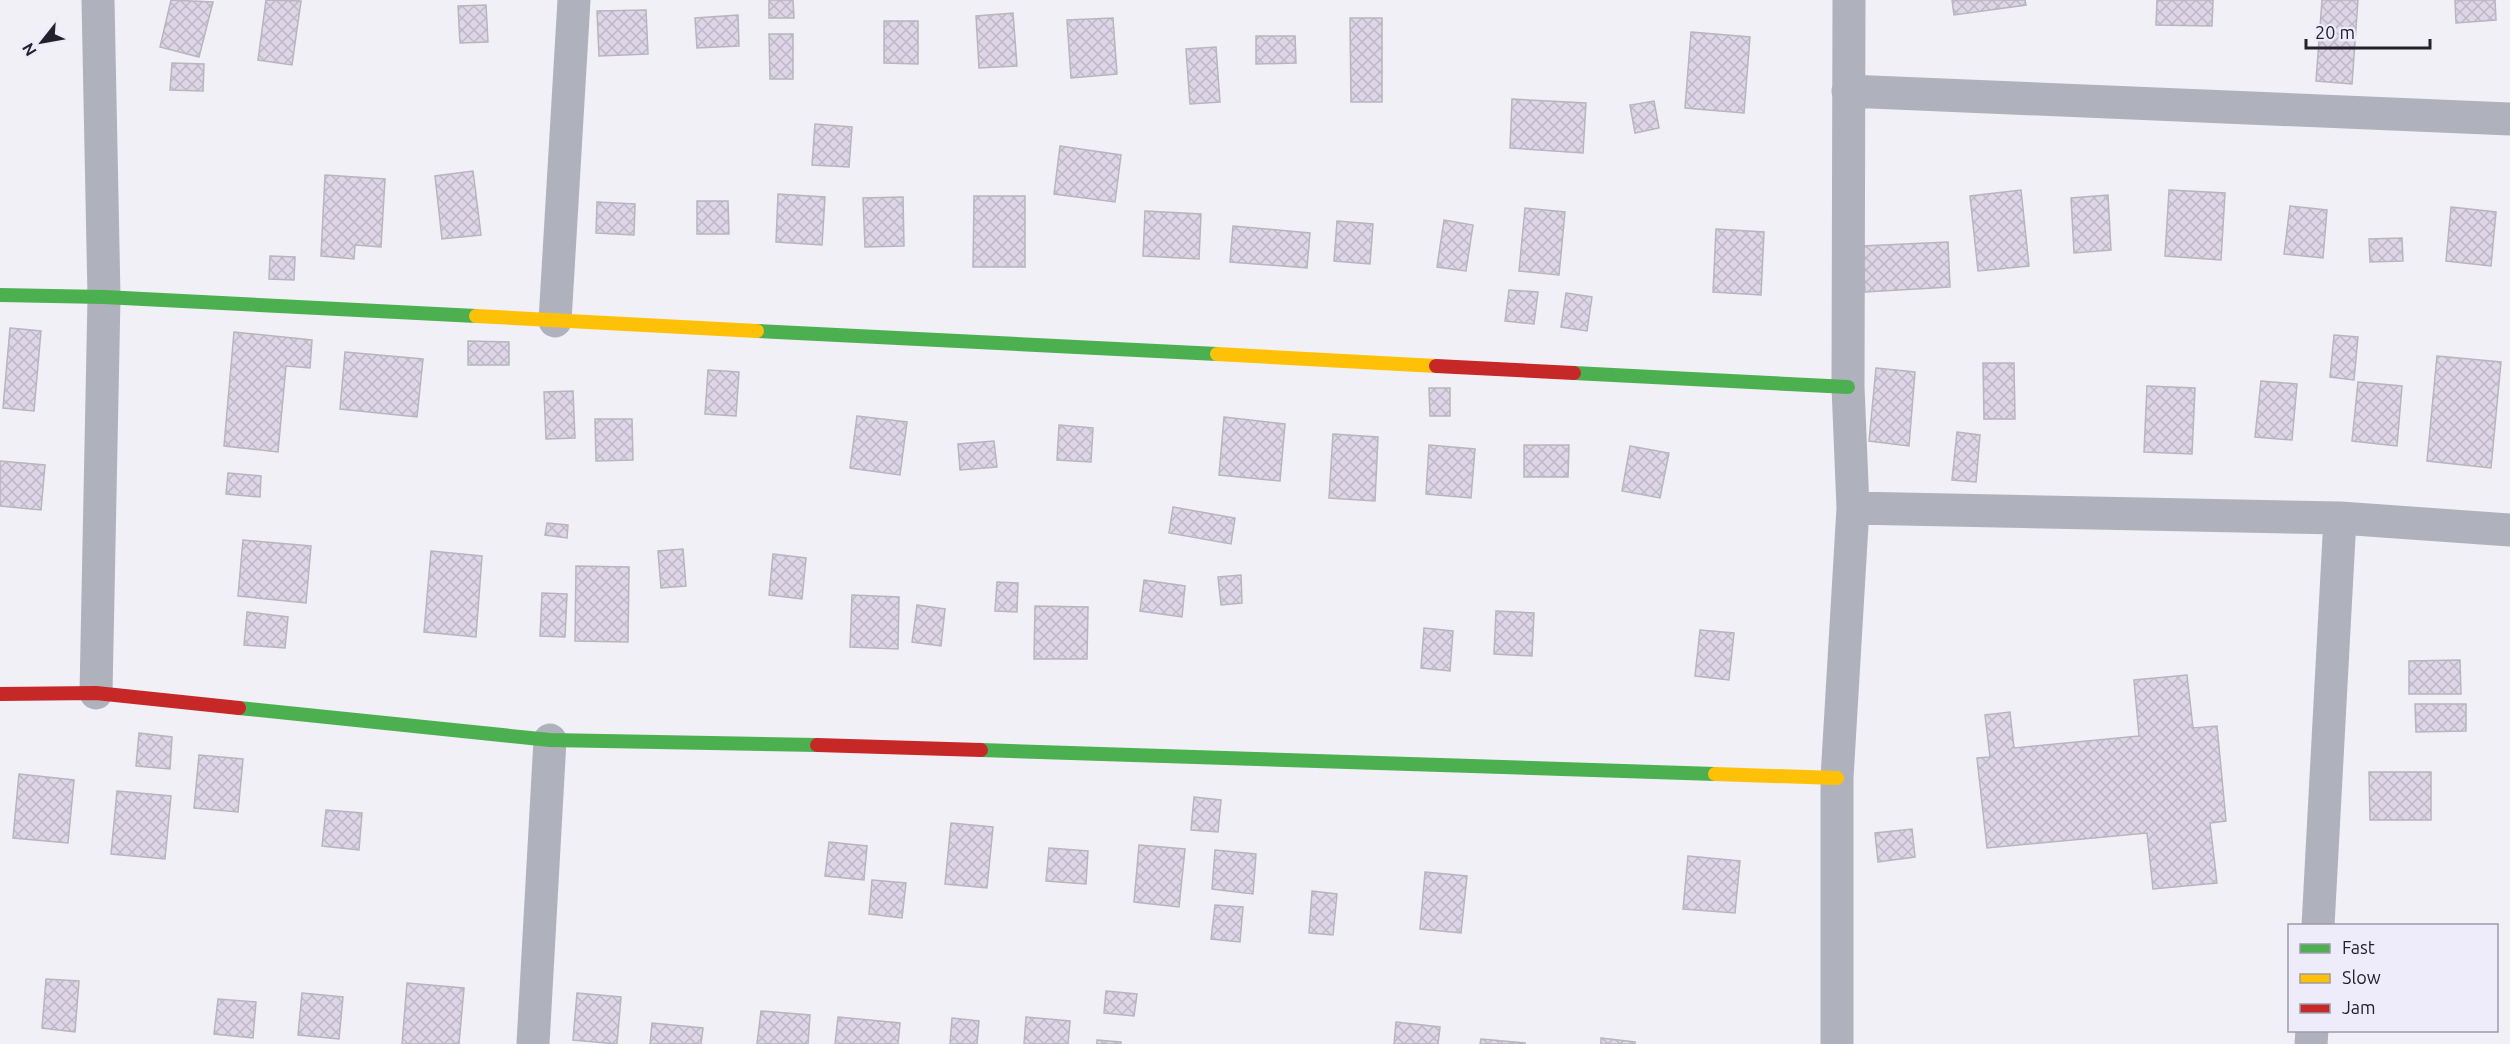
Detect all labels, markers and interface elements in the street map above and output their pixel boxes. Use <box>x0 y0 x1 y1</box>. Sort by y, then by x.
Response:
north arrow <box>12 12 72 72</box>
scale bar <box>2306 12 2430 50</box>
text: 20 m <box>2315 22 2355 42</box>
text: N <box>18 40 40 59</box>
legend <box>2288 924 2498 1032</box>
text: Fast <box>2342 937 2375 957</box>
text: Slow <box>2342 967 2381 987</box>
text: Jam <box>2342 997 2376 1017</box>

